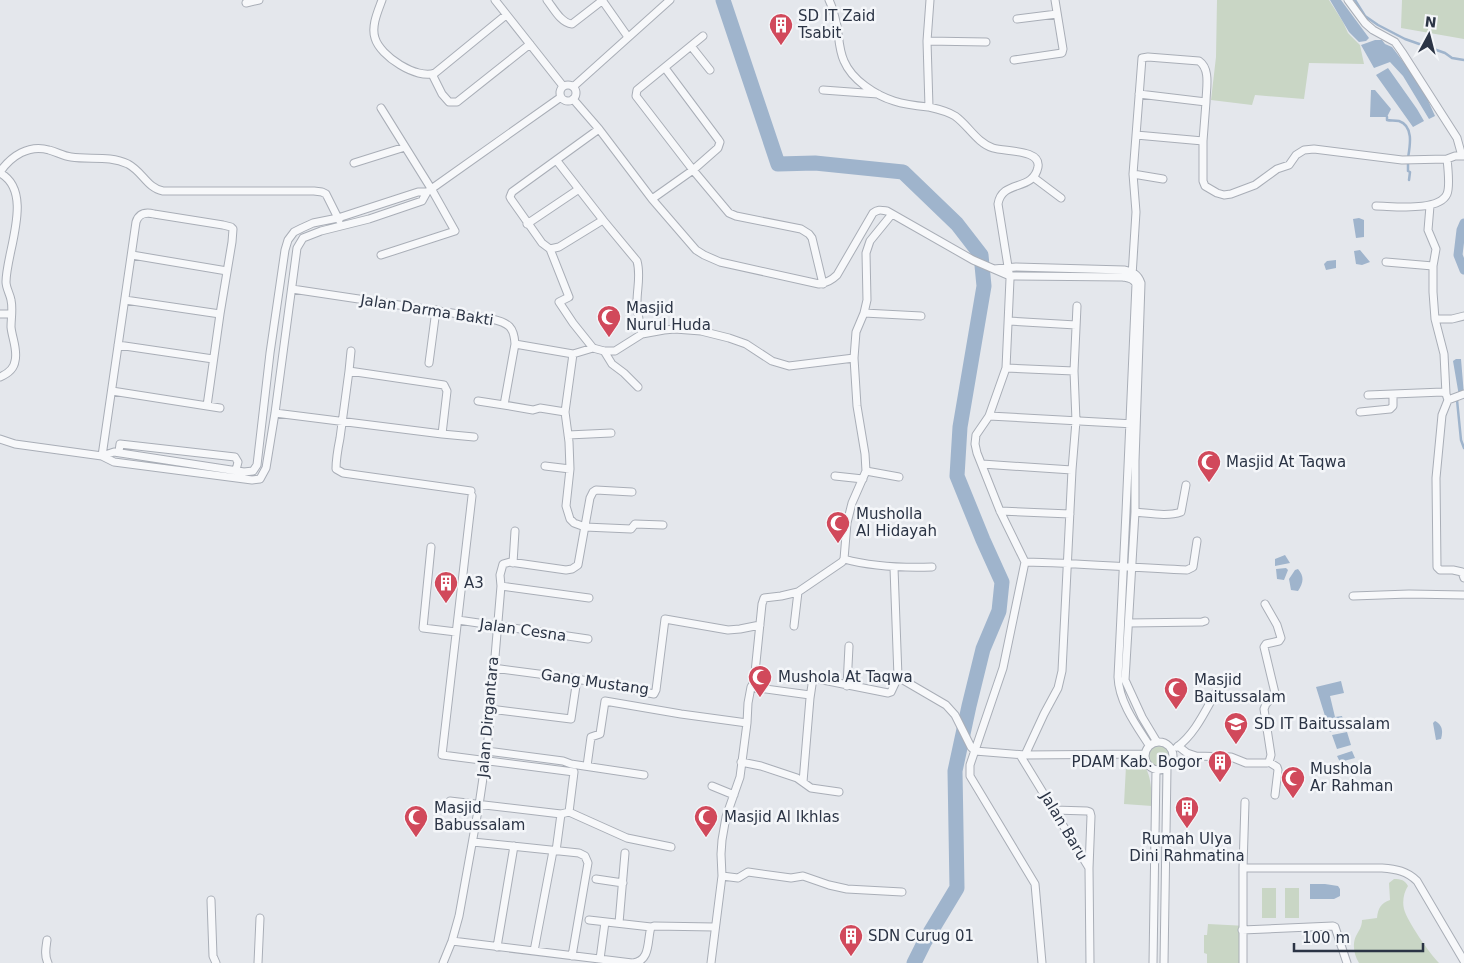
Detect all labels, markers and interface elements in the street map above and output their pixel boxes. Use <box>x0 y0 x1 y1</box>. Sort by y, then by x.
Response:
place label: SD IT Zaid Tsabit <box>797 7 875 42</box>
north arrow <box>1404 10 1454 60</box>
building icon: SD IT Zaid Tsabit <box>768 12 794 46</box>
text: N <box>1424 13 1437 31</box>
street label: Jalan Darma Bakti <box>358 290 495 329</box>
place label: Masjid Nurul Huda <box>626 299 711 334</box>
mosque icon: Masjid Nurul Huda <box>596 304 622 338</box>
mosque icon: Masjid At Taqwa <box>1196 449 1222 483</box>
place label: Masjid At Taqwa <box>1226 453 1346 471</box>
place label: Musholla Al Hidayah <box>856 505 937 540</box>
mosque icon: Musholla Al Hidayah <box>825 510 851 544</box>
building icon: A3 <box>433 570 459 604</box>
place label: A3 <box>464 574 484 592</box>
street label: Jalan Cesna <box>477 615 568 645</box>
street label: Jalan Dirgantara <box>474 656 502 779</box>
mosque icon: Mushola At Taqwa <box>747 664 773 698</box>
street label: Gang Mustang <box>540 666 650 698</box>
place label: Mushola At Taqwa <box>778 668 913 686</box>
place label: Masjid Baitussalam <box>1194 671 1286 706</box>
mosque icon: Masjid Baitussalam <box>1163 676 1189 710</box>
school or university icon: SD IT Baitussalam <box>1223 711 1249 745</box>
place label: SD IT Baitussalam <box>1254 715 1390 733</box>
building icon: PDAM Kab. Bogor <box>1207 749 1233 783</box>
place label: PDAM Kab. Bogor <box>1072 753 1203 771</box>
place label: Mushola Ar Rahman <box>1310 760 1393 795</box>
mosque icon: Mushola Ar Rahman <box>1280 765 1306 799</box>
street label: Jalan Baru <box>1036 788 1091 863</box>
building icon: Rumah Ulya Dini Rahmatina <box>1174 795 1200 829</box>
place label: Masjid Babussalam <box>434 799 525 834</box>
mosque icon: Masjid Babussalam <box>403 804 429 838</box>
mosque icon: Masjid Al Ikhlas <box>693 804 719 838</box>
place label: Masjid Al Ikhlas <box>724 808 840 826</box>
place label: Rumah Ulya Dini Rahmatina <box>1129 830 1245 865</box>
scale bar <box>1294 920 1423 952</box>
building icon: SDN Curug 01 <box>838 923 864 957</box>
place label: SDN Curug 01 <box>868 927 974 945</box>
text: 100 m <box>1302 929 1350 947</box>

